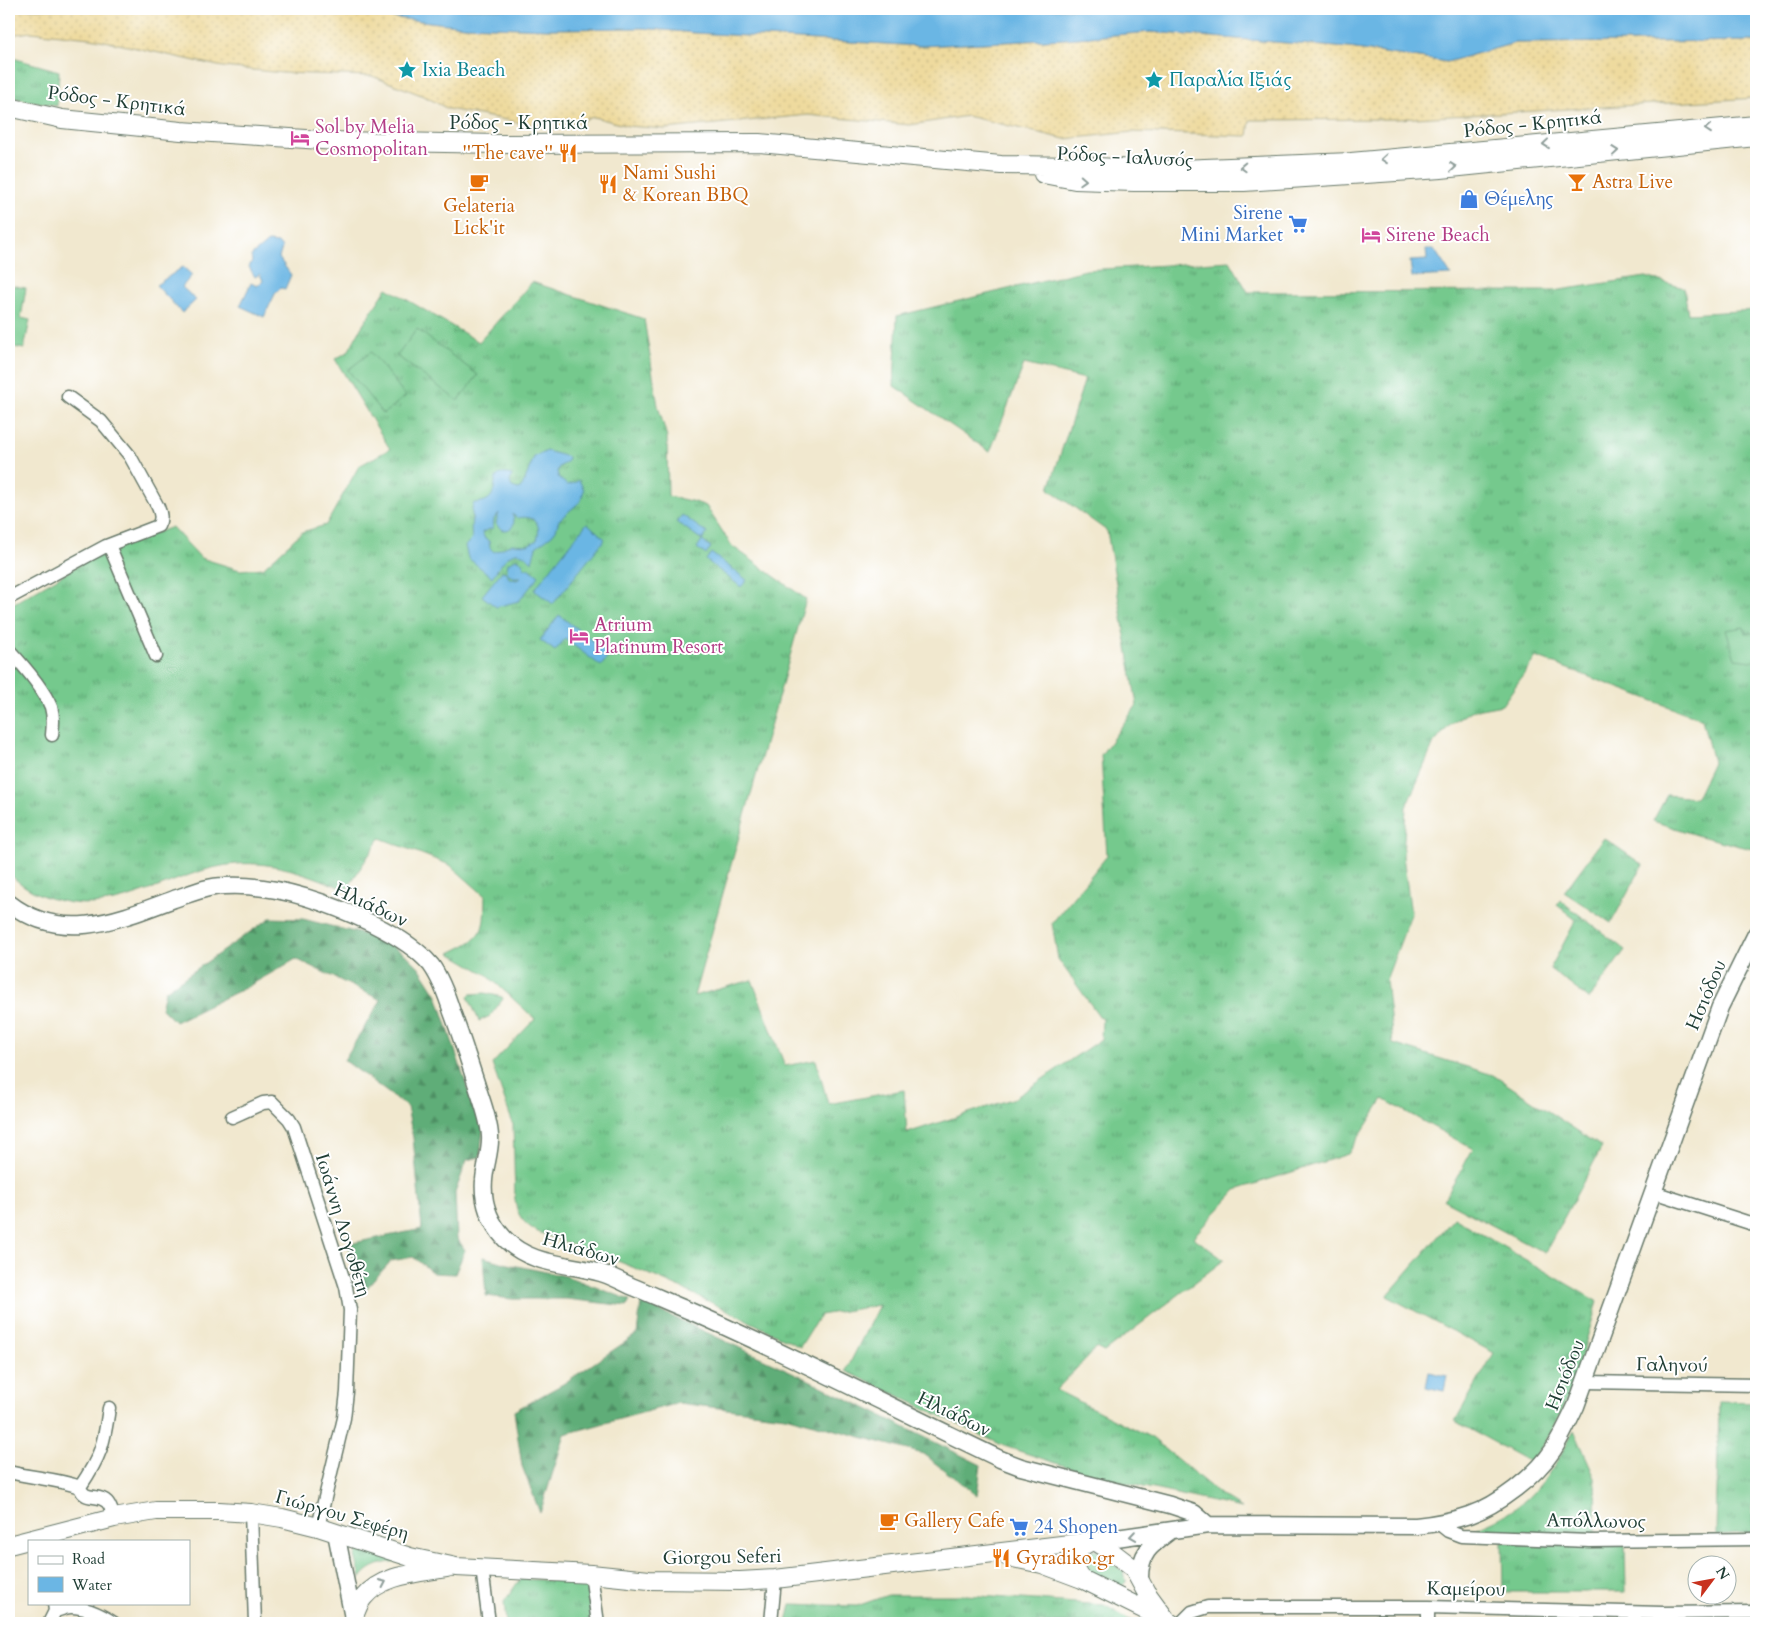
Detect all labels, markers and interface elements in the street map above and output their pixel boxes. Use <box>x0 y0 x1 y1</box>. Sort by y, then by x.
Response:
place label: Ixia Beach <box>422 57 506 83</box>
place icon: Ixia Beach <box>396 59 418 81</box>
place label: Παραλία Ιξιάς <box>1169 67 1292 93</box>
place icon: Παραλία Ιξιάς <box>1143 69 1165 91</box>
street label: Ρόδος - Κρητικά <box>46 80 188 122</box>
street label: Ρόδος - Κρητικά <box>1462 104 1604 144</box>
street label: Ρόδος - Κρητικά <box>449 110 589 136</box>
place label: Sol by Melia Cosmopolitan <box>315 114 428 162</box>
one-way arrow <box>1703 123 1711 134</box>
hotel icon: Sol by Melia Cosmopolitan <box>289 127 311 149</box>
one-way arrow <box>1542 138 1550 149</box>
place label: ''The cave'' <box>463 140 553 166</box>
street label: Ρόδος - Ιαλυσός <box>1056 140 1194 174</box>
restaurant icon: ''The cave'' <box>557 142 579 164</box>
one-way arrow <box>1611 146 1619 157</box>
one-way arrow <box>1380 154 1388 165</box>
place label: Nami Sushi & Korean BBQ <box>623 160 749 208</box>
one-way arrow <box>1239 162 1247 172</box>
one-way arrow <box>1449 162 1457 173</box>
place label: Astra Live <box>1592 169 1673 195</box>
cafe icon: Gelateria Lick'it <box>468 171 490 193</box>
bar icon: Astra Live <box>1566 171 1588 193</box>
restaurant icon: Nami Sushi & Korean BBQ <box>597 173 619 195</box>
one-way arrow <box>1079 175 1087 186</box>
place label: Θέμελης <box>1484 186 1553 212</box>
shop icon: Θέμελης <box>1458 188 1480 210</box>
place label: Gelateria Lick'it <box>443 193 515 241</box>
place label: Sirene Mini Market <box>1181 200 1283 248</box>
supermarket icon: Sirene Mini Market <box>1287 213 1309 235</box>
place label: Sirene Beach <box>1386 222 1490 248</box>
hotel icon: Sirene Beach <box>1360 224 1382 246</box>
place label: Atrium Platinum Resort <box>594 612 723 660</box>
hotel icon: Atrium Platinum Resort <box>568 625 590 647</box>
street label: Ηλιάδων <box>330 877 412 933</box>
street label: Ησιόδου <box>1680 956 1732 1034</box>
street label: Ιωάννη Λογοθέτη <box>309 1150 377 1300</box>
street label: Ηλιάδων <box>540 1226 622 1272</box>
street label: Ησιόδου <box>1539 1336 1591 1414</box>
street label: Γαληνού <box>1636 1351 1708 1379</box>
street label: Ηλιάδων <box>913 1385 995 1443</box>
street label: Γιώργου Σεφέρη <box>272 1484 412 1546</box>
street label: Απόλλωνος <box>1546 1507 1646 1535</box>
place label: Gallery Cafe <box>904 1508 1005 1534</box>
cafe icon: Gallery Cafe <box>878 1510 900 1532</box>
place label: 24 Shopen <box>1034 1514 1119 1540</box>
supermarket icon: 24 Shopen <box>1008 1516 1030 1538</box>
one-way arrow <box>1129 1530 1137 1541</box>
legend <box>28 1540 190 1604</box>
street label: Giorgou Seferi <box>662 1543 782 1571</box>
place label: Gyradiko.gr <box>1016 1545 1115 1571</box>
restaurant icon: Gyradiko.gr <box>990 1547 1012 1569</box>
text: Road <box>72 1549 105 1569</box>
north arrow <box>1688 1554 1738 1604</box>
text: N <box>1711 1563 1734 1584</box>
text: Water <box>71 1575 113 1595</box>
street label: Καμείρου <box>1426 1575 1506 1603</box>
one-way arrow <box>378 1579 387 1590</box>

